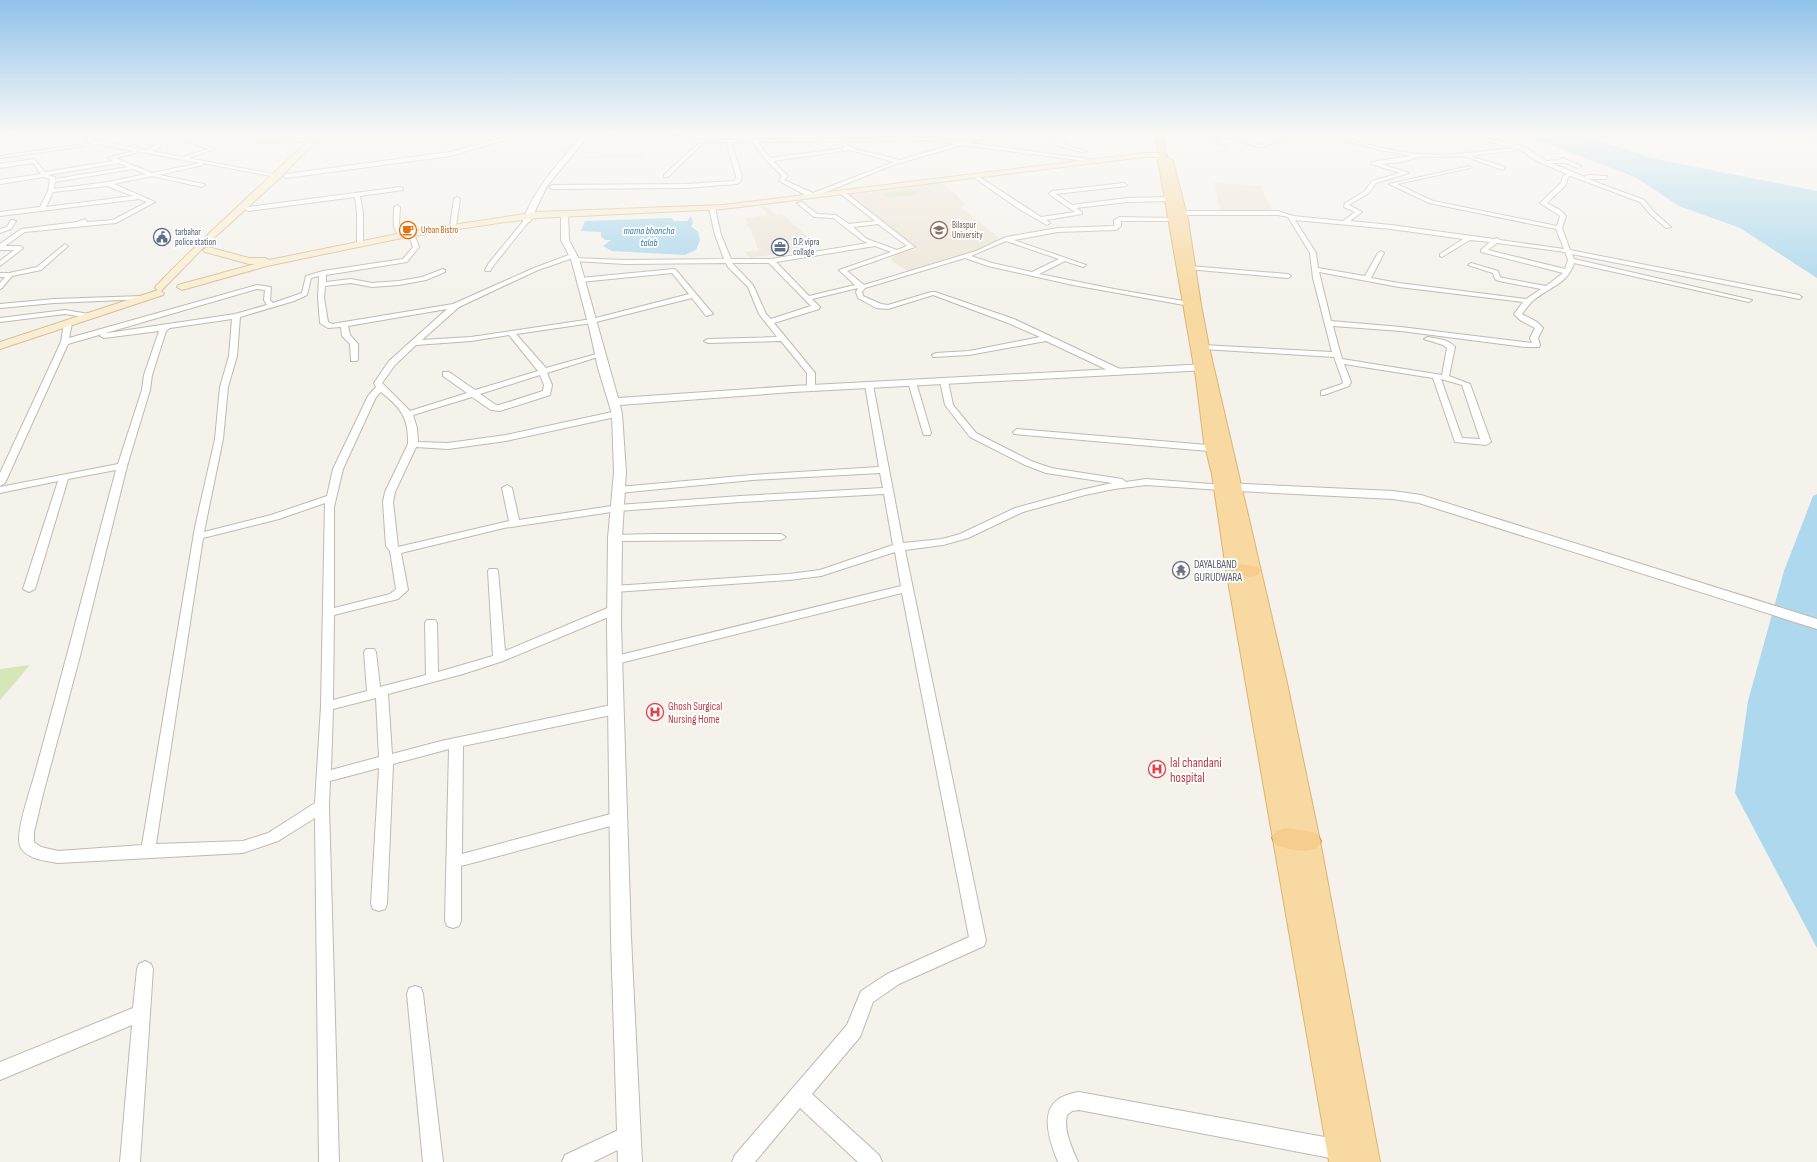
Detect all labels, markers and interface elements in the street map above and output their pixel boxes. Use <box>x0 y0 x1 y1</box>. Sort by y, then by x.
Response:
cafe icon: Urban Bistro <box>398 220 418 240</box>
school or university icon: Bilaspur University <box>929 220 949 240</box>
place label: Bilaspur University <box>952 220 983 241</box>
place label: Urban Bistro <box>421 225 459 236</box>
water label: mama bhancha talab <box>624 225 674 249</box>
public building icon: tarbahar police station <box>152 227 172 247</box>
place label: tarbahar police station <box>175 227 216 248</box>
office icon: D.P. vipra collage <box>770 237 790 257</box>
place label: D.P. vipra collage <box>793 237 819 258</box>
place label: DAYALBAND GURUDWARA <box>1194 558 1242 584</box>
temple icon: DAYALBAND GURUDWARA <box>1171 560 1191 580</box>
place label: Ghosh Surgical Nursing Home <box>668 700 722 726</box>
hospital icon: Ghosh Surgical Nursing Home <box>645 702 665 722</box>
place label: lal chandani hospital <box>1170 755 1222 786</box>
hospital icon: lal chandani hospital <box>1147 759 1167 779</box>

